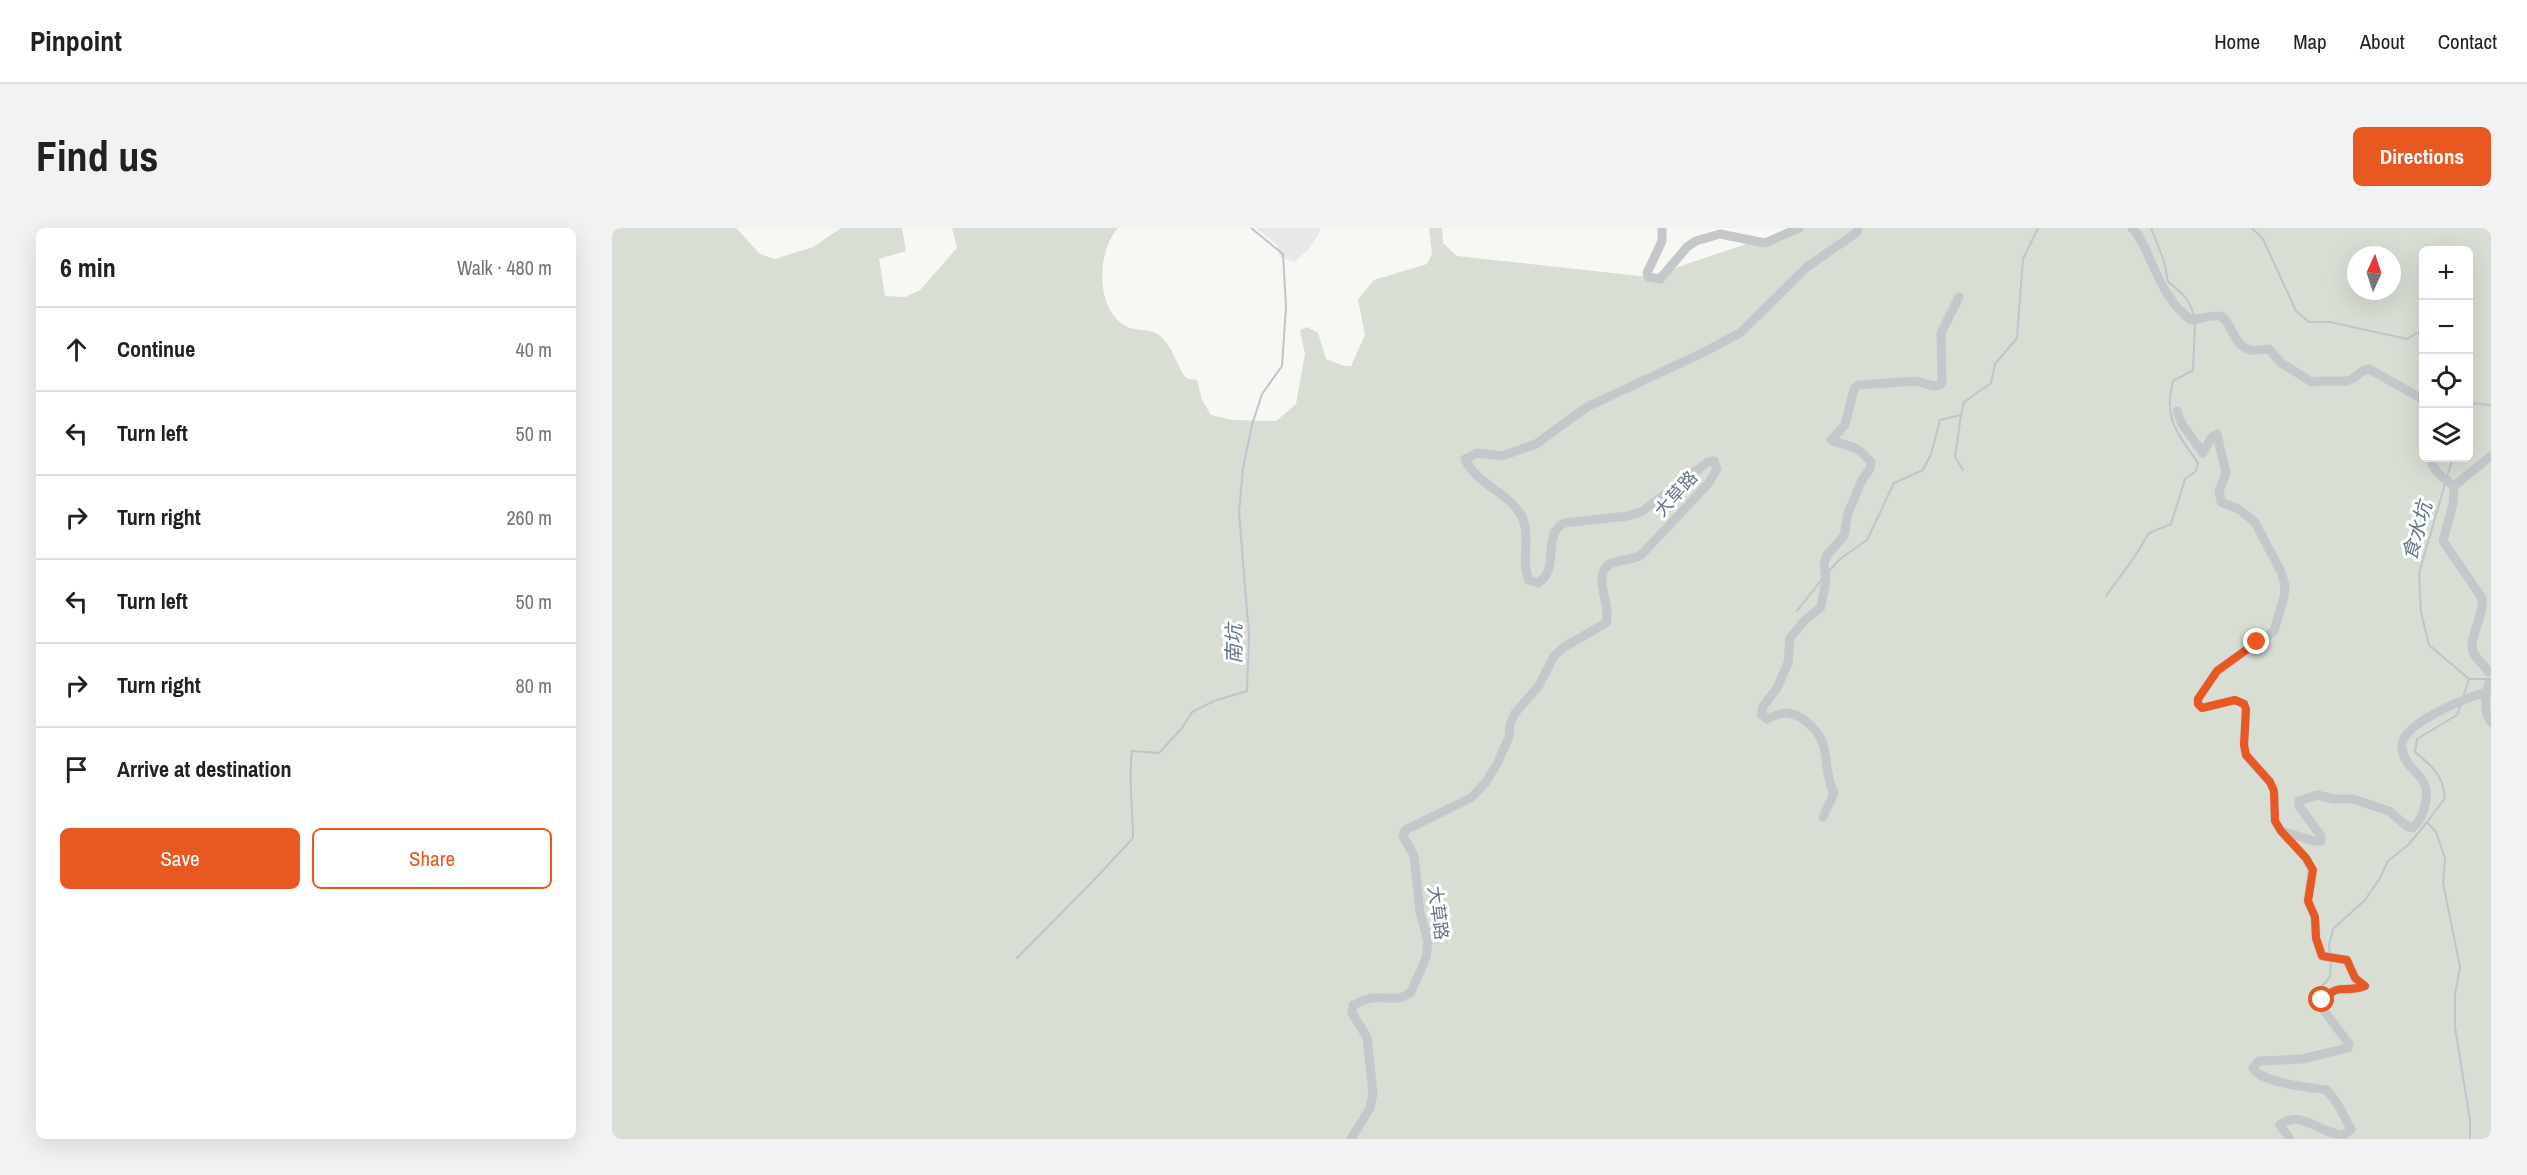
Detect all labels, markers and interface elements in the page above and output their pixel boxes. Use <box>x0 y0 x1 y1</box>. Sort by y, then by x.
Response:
text: Pinpoint <box>30 22 122 60</box>
text: Home <box>2214 27 2260 56</box>
text: Map <box>2293 27 2327 56</box>
text: About <box>2360 27 2405 56</box>
text: Contact <box>2438 27 2497 56</box>
button: Directions <box>2353 127 2491 186</box>
text: Find us <box>36 128 158 184</box>
north arrow <box>2347 246 2401 300</box>
map controls <box>2419 246 2473 462</box>
button: + <box>2419 246 2473 300</box>
text: 6 min <box>60 250 116 285</box>
text: Walk · 480 m <box>457 254 552 281</box>
button: − <box>2419 300 2473 354</box>
icon: ahead <box>60 333 93 366</box>
text: Continue <box>117 334 195 364</box>
text: 40 m <box>516 336 552 363</box>
button: locate <box>2419 354 2473 408</box>
button: layers <box>2419 408 2473 462</box>
icon: left <box>60 417 93 450</box>
text: Turn left <box>117 418 188 448</box>
text: 50 m <box>516 420 552 447</box>
street label: 大草路 <box>1648 465 1703 522</box>
water label: 食水坑 <box>2395 495 2439 563</box>
icon: right <box>60 501 93 534</box>
text: Turn right <box>117 502 201 532</box>
text: 260 m <box>506 504 552 531</box>
icon: left <box>60 585 93 618</box>
text: Turn left <box>117 586 188 616</box>
text: 50 m <box>516 588 552 615</box>
water label: 南坑 <box>1220 621 1247 664</box>
route end <box>2243 628 2269 654</box>
icon: right <box>60 669 93 702</box>
text: Turn right <box>117 670 201 700</box>
text: 80 m <box>516 672 552 699</box>
icon: arrive <box>60 753 93 786</box>
text: Arrive at destination <box>117 754 291 784</box>
button: Save <box>60 828 300 889</box>
button: Share <box>312 828 552 889</box>
street label: 大草路 <box>1422 884 1455 941</box>
route start <box>2308 986 2334 1012</box>

